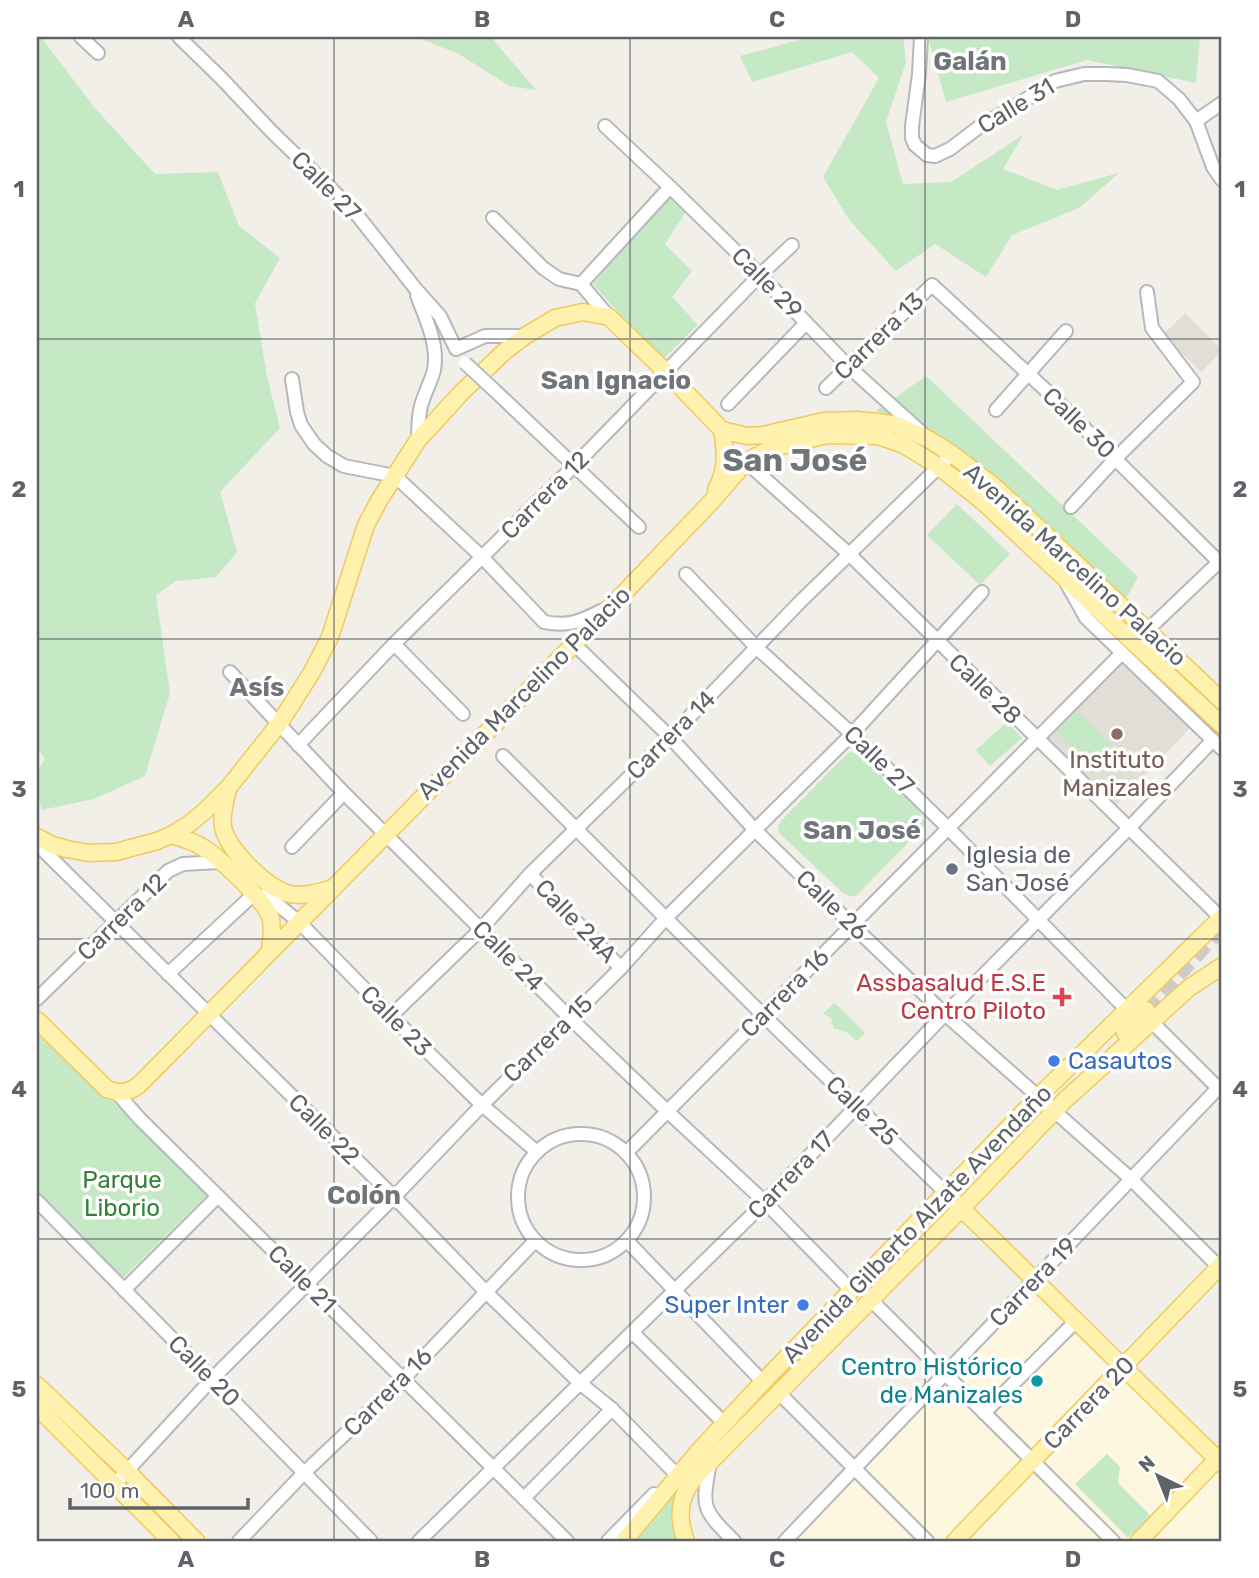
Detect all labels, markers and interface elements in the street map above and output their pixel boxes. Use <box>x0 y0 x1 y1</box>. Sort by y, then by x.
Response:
text: A <box>178 5 195 33</box>
text: B <box>474 5 490 33</box>
text: C <box>769 5 785 33</box>
text: D <box>1065 5 1081 33</box>
district label: Galán <box>933 46 1007 77</box>
street label: Calle 31 <box>973 72 1059 140</box>
street label: Calle 27 <box>285 145 367 227</box>
text: 1 <box>13 175 25 203</box>
text: 1 <box>1234 175 1246 203</box>
street label: Calle 29 <box>726 242 808 324</box>
street label: Carrera 13 <box>828 287 930 385</box>
district label: San Ignacio <box>541 365 691 396</box>
street label: Calle 30 <box>1037 382 1121 464</box>
district label: San José <box>722 441 868 479</box>
street label: Carrera 12 <box>495 445 595 545</box>
street label: Avenida Marcelino Palacio <box>958 458 1192 672</box>
text: 2 <box>12 475 26 503</box>
text: 2 <box>1233 475 1247 503</box>
street label: Avenida Marcelino Palacio <box>412 581 636 805</box>
street label: Calle 28 <box>943 648 1027 730</box>
district label: Asís <box>230 672 284 703</box>
street label: Carrera 14 <box>621 685 721 785</box>
street label: Calle 27 <box>838 720 920 800</box>
marker: Instituto Manizales <box>1109 726 1125 742</box>
place label: Instituto Manizales <box>1062 746 1172 802</box>
text: 3 <box>11 775 27 803</box>
text: 3 <box>1232 775 1248 803</box>
district label: San José <box>803 815 921 846</box>
place label: Iglesia de San José <box>966 841 1071 897</box>
marker: Iglesia de San José <box>944 861 960 877</box>
street label: Calle 26 <box>790 864 874 946</box>
street label: Carrera 12 <box>72 868 172 966</box>
street label: Calle 24A <box>529 873 623 969</box>
street label: Calle 24 <box>467 915 549 997</box>
street label: Carrera 16 <box>735 943 835 1043</box>
place label: Assbasalud E.S.E Centro Piloto <box>856 969 1046 1025</box>
street label: Calle 23 <box>355 980 437 1062</box>
marker: Assbasalud E.S.E Centro Piloto <box>1052 987 1072 1007</box>
street label: Carrera 15 <box>498 990 598 1088</box>
place label: Casautos <box>1068 1047 1173 1075</box>
marker: Casautos <box>1046 1053 1062 1069</box>
street label: Calle 25 <box>820 1070 904 1152</box>
text: 4 <box>11 1075 27 1103</box>
text: 4 <box>1232 1075 1248 1103</box>
street label: Avenida Gilberto Alzate Avendaño <box>776 1079 1058 1369</box>
street label: Calle 22 <box>283 1088 365 1170</box>
street label: Carrera 17 <box>742 1125 840 1225</box>
park label: Parque Liborio <box>82 1166 162 1222</box>
district label: Colón <box>327 1180 401 1211</box>
street label: Carrera 19 <box>984 1232 1082 1332</box>
street label: Calle 21 <box>262 1239 342 1319</box>
place label: Super Inter <box>665 1291 789 1319</box>
marker: Super Inter <box>795 1297 811 1313</box>
street label: Calle 20 <box>162 1329 246 1413</box>
street label: Carrera 16 <box>338 1342 438 1442</box>
street label: Carrera 20 <box>1038 1351 1140 1455</box>
place label: Centro Histórico de Manizales <box>841 1353 1023 1409</box>
marker: Centro Histórico de Manizales <box>1029 1373 1045 1389</box>
text: 5 <box>12 1375 27 1403</box>
text: 5 <box>1233 1375 1248 1403</box>
north arrow <box>1122 1442 1192 1512</box>
text: N <box>1134 1451 1160 1477</box>
scale bar <box>70 1466 248 1510</box>
text: 100 m <box>80 1478 139 1503</box>
text: A <box>178 1545 195 1573</box>
text: B <box>474 1545 490 1573</box>
text: C <box>769 1545 785 1573</box>
text: D <box>1065 1545 1081 1573</box>

